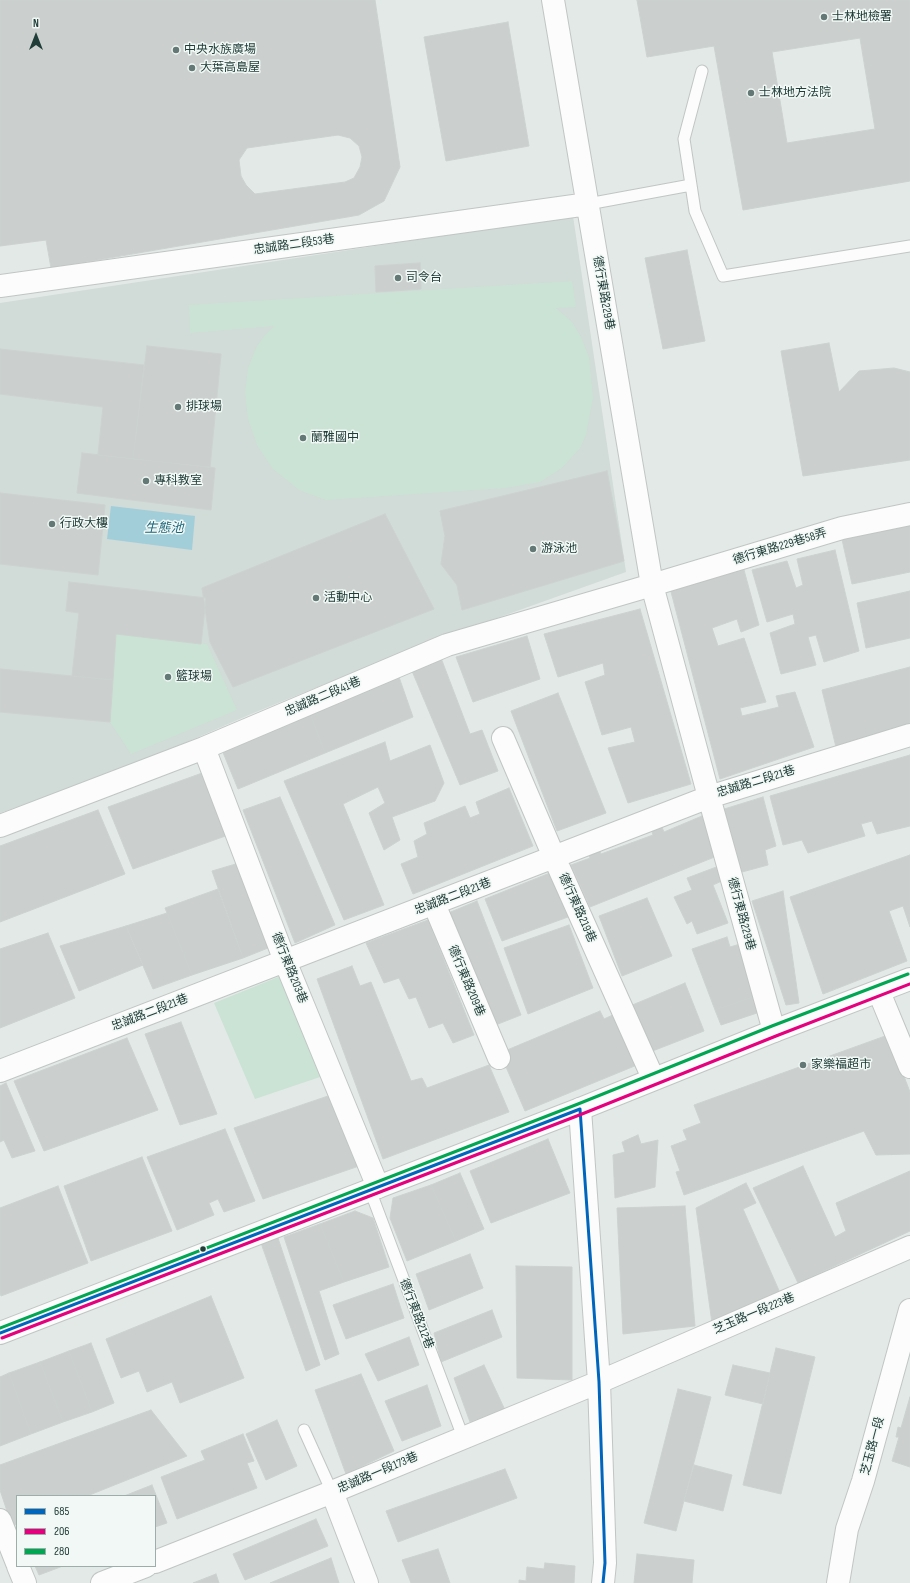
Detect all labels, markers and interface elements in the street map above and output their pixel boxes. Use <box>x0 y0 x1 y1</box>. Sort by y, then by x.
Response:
place label: 士林地檢署 <box>832 10 892 24</box>
marker: 士林地檢署 <box>819 12 829 22</box>
north arrow <box>16 16 56 56</box>
text: N <box>33 17 39 30</box>
place label: 中央水族廣場 <box>184 43 256 57</box>
marker: 中央水族廣場 <box>171 45 181 55</box>
place label: 大葉高島屋 <box>200 61 260 75</box>
marker: 大葉高島屋 <box>187 63 197 73</box>
place label: 士林地方法院 <box>759 86 831 100</box>
marker: 士林地方法院 <box>746 88 756 98</box>
street label: 忠誠路二段53巷 <box>252 232 336 258</box>
street label: 德行東路229巷 <box>589 255 617 331</box>
place label: 司令台 <box>406 271 442 285</box>
marker: 司令台 <box>393 273 403 283</box>
place label: 排球場 <box>186 400 222 414</box>
marker: 排球場 <box>173 402 183 412</box>
place label: 蘭雅國中 <box>311 431 359 445</box>
marker: 蘭雅國中 <box>298 433 308 443</box>
place label: 專科教室 <box>154 474 202 488</box>
marker: 專科教室 <box>141 476 151 486</box>
place label: 行政大樓 <box>60 517 108 531</box>
marker: 行政大樓 <box>47 519 57 529</box>
water label: 生態池 <box>145 521 183 537</box>
street label: 德行東路229巷58弄 <box>731 526 829 568</box>
place label: 游泳池 <box>541 542 577 556</box>
marker: 游泳池 <box>528 544 538 554</box>
place label: 活動中心 <box>324 591 372 605</box>
marker: 活動中心 <box>311 593 321 603</box>
place label: 籃球場 <box>176 670 212 684</box>
marker: 籃球場 <box>163 672 173 682</box>
street label: 忠誠路二段41巷 <box>283 674 363 720</box>
street label: 忠誠路二段21巷 <box>715 763 797 801</box>
street label: 德行東路219巷 <box>555 871 599 945</box>
street label: 忠誠路二段21巷 <box>413 876 493 918</box>
street label: 德行東路229巷 <box>724 876 758 952</box>
street label: 德行東路203巷 <box>268 930 310 1006</box>
street label: 德行東路209巷 <box>445 943 487 1019</box>
street label: 忠誠路二段21巷 <box>110 992 190 1034</box>
place label: 家樂福超市 <box>811 1058 871 1072</box>
marker: 家樂福超市 <box>798 1060 808 1070</box>
unlabelled marker <box>198 1244 208 1254</box>
street label: 德行東路212巷 <box>396 1277 436 1351</box>
street label: 芝玉路一段223巷 <box>711 1290 797 1338</box>
street label: 芝玉路一段 <box>858 1415 888 1477</box>
street label: 忠誠路一段173巷 <box>336 1450 420 1496</box>
legend <box>16 1495 156 1567</box>
text: 685 <box>54 1504 69 1519</box>
text: 206 <box>54 1524 70 1539</box>
text: 280 <box>54 1544 70 1559</box>

